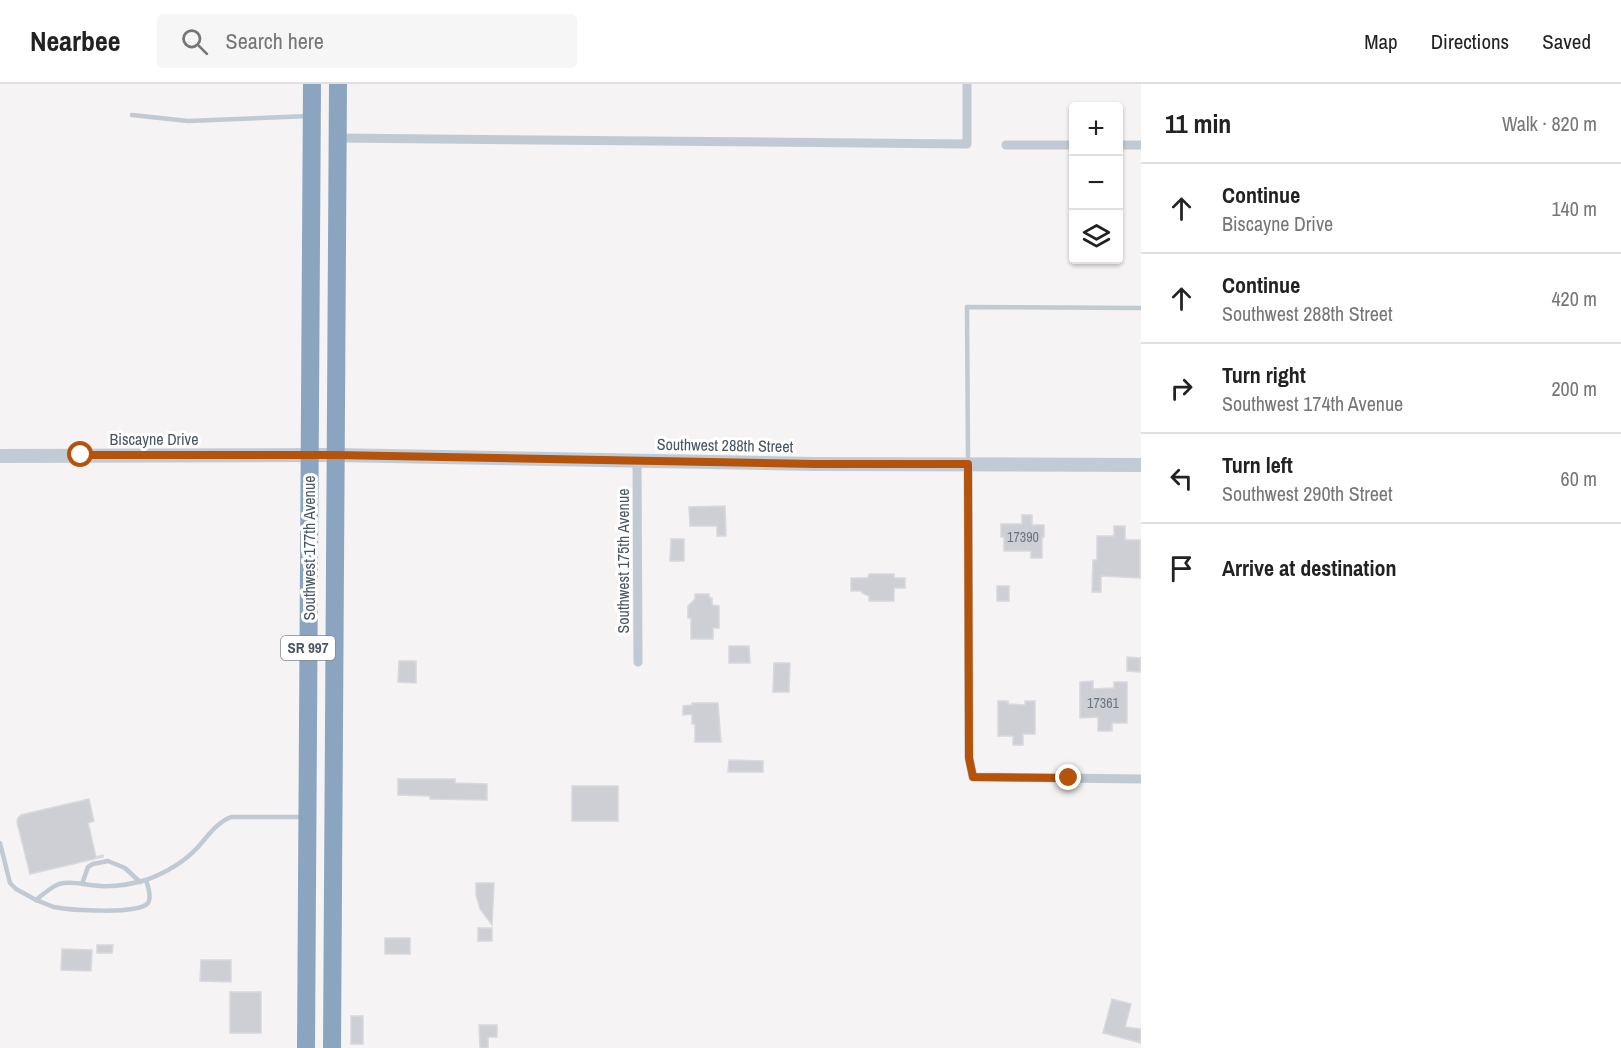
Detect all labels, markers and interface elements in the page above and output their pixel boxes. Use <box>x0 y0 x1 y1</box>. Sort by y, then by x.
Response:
search box <box>157 14 577 68</box>
text: Nearbee <box>30 22 121 60</box>
icon: search <box>178 25 211 58</box>
text: Search here <box>226 26 324 56</box>
text: Map <box>1364 27 1398 56</box>
text: Directions <box>1431 27 1509 56</box>
text: Saved <box>1542 27 1591 56</box>
map controls <box>1069 102 1123 264</box>
button: + <box>1069 102 1123 156</box>
text: 11 min <box>1165 106 1231 141</box>
text: Walk · 820 m <box>1502 110 1597 137</box>
button: − <box>1069 156 1123 210</box>
text: Continue <box>1222 180 1300 210</box>
icon: ahead <box>1165 192 1198 225</box>
text: 140 m <box>1551 195 1597 222</box>
button: layers <box>1069 210 1123 264</box>
text: Biscayne Drive <box>1222 210 1333 237</box>
text: Continue <box>1222 270 1300 300</box>
icon: ahead <box>1165 282 1198 315</box>
text: 420 m <box>1551 285 1597 312</box>
text: Southwest 288th Street <box>1222 300 1393 327</box>
text: Turn right <box>1222 360 1306 390</box>
icon: right <box>1165 372 1198 405</box>
text: 200 m <box>1551 375 1597 402</box>
text: Southwest 174th Avenue <box>1222 390 1403 417</box>
street label: Biscayne Drive <box>110 428 198 450</box>
street label: Southwest 288th Street <box>657 433 794 457</box>
route start <box>67 441 93 467</box>
text: Turn left <box>1222 450 1293 480</box>
icon: left <box>1165 462 1198 495</box>
text: 60 m <box>1561 465 1597 492</box>
street label: Southwest 177th Avenue <box>298 476 320 620</box>
text: Southwest 290th Street <box>1222 480 1393 507</box>
street label: Southwest 175th Avenue <box>612 489 634 633</box>
house number: 17390 <box>1007 528 1039 546</box>
icon: arrive <box>1165 552 1198 585</box>
text: Arrive at destination <box>1222 553 1396 583</box>
road number: SR 997 <box>281 636 335 660</box>
house number: 17361 <box>1087 694 1120 712</box>
route end <box>1055 764 1081 790</box>

